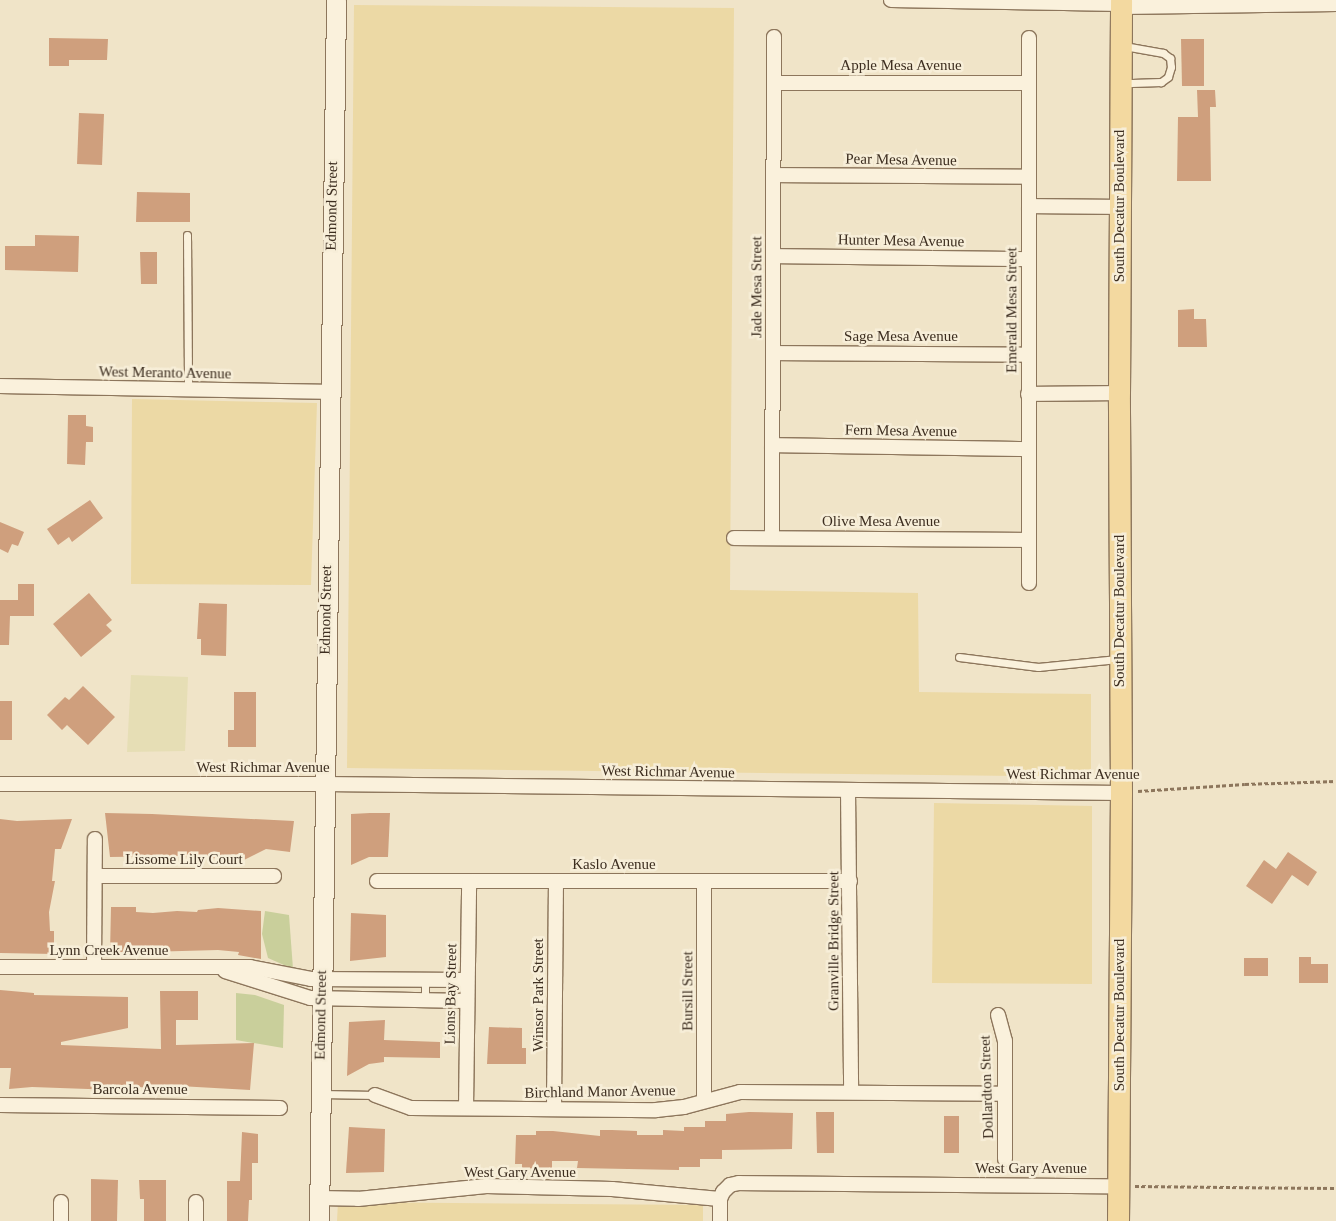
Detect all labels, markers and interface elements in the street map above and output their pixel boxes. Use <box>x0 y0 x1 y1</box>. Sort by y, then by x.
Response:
street label: Apple Mesa Avenue <box>840 57 962 75</box>
street label: South Decatur Boulevard <box>1111 130 1129 282</box>
street label: Pear Mesa Avenue <box>845 150 957 170</box>
street label: Edmond Street <box>322 161 342 251</box>
street label: Hunter Mesa Avenue <box>837 231 965 251</box>
street label: Jade Mesa Street <box>748 236 766 338</box>
street label: Emerald Mesa Street <box>1003 247 1021 373</box>
street label: Sage Mesa Avenue <box>844 328 958 346</box>
street label: West Meranto Avenue <box>98 363 232 383</box>
street label: Fern Mesa Avenue <box>844 421 958 441</box>
street label: Olive Mesa Avenue <box>822 513 940 531</box>
street label: South Decatur Boulevard <box>1111 535 1129 687</box>
street label: Edmond Street <box>316 565 336 655</box>
street label: West Richmar Avenue <box>196 759 330 777</box>
street label: West Richmar Avenue <box>601 762 735 782</box>
street label: West Richmar Avenue <box>1006 766 1140 784</box>
street label: Lissome Lily Court <box>125 851 243 869</box>
street label: Kaslo Avenue <box>572 856 656 874</box>
street label: Granville Bridge Street <box>825 871 843 1011</box>
street label: Winsor Park Street <box>530 938 548 1052</box>
street label: South Decatur Boulevard <box>1111 939 1129 1091</box>
street label: Lynn Creek Avenue <box>49 942 169 960</box>
street label: Lions Bay Street <box>441 943 461 1045</box>
street label: Bursill Street <box>679 951 697 1031</box>
street label: Edmond Street <box>311 970 331 1060</box>
street label: Dollardton Street <box>976 1035 998 1139</box>
street label: Barcola Avenue <box>92 1081 188 1099</box>
street label: Birchland Manor Avenue <box>524 1082 676 1102</box>
street label: West Gary Avenue <box>975 1160 1087 1178</box>
street label: West Gary Avenue <box>464 1164 576 1182</box>

